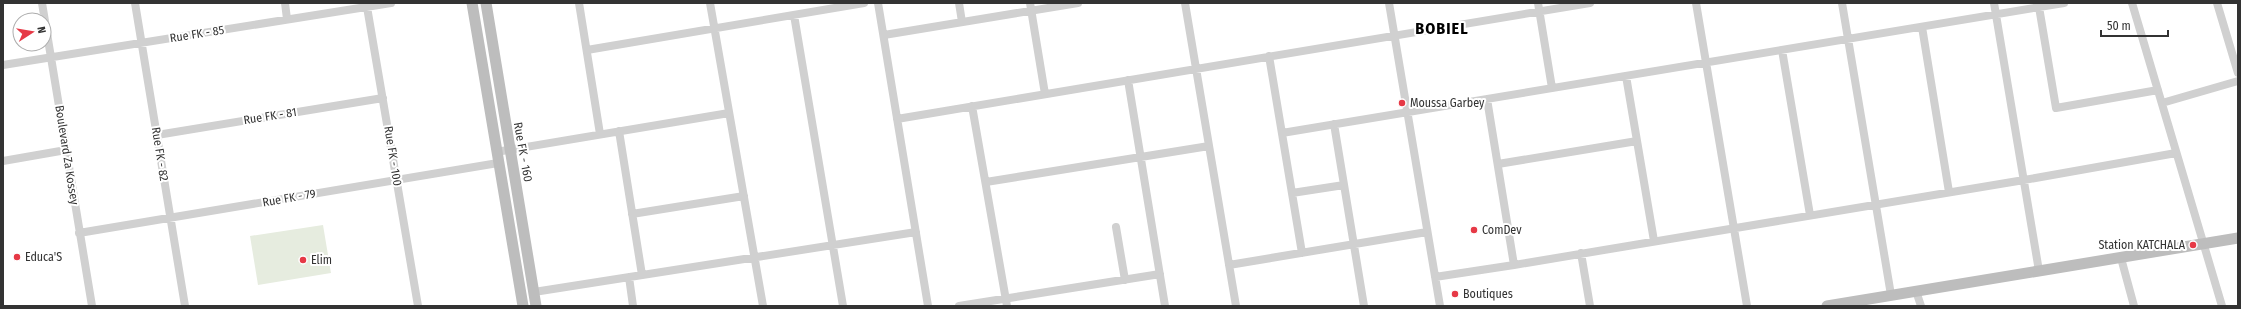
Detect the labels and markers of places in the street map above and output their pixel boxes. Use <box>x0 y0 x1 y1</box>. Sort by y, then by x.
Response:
place label: Moussa Garbey <box>1410 96 1485 110</box>
marker: Moussa Garbey <box>1397 98 1407 108</box>
place label: ComDev <box>1482 223 1522 237</box>
marker: ComDev <box>1469 225 1479 235</box>
place label: Station KATCHALA <box>2098 238 2186 252</box>
marker: Station KATCHALA <box>2188 240 2198 250</box>
place label: Educa'S <box>25 250 62 264</box>
marker: Educa'S <box>12 252 22 262</box>
place label: Elim <box>311 253 332 267</box>
marker: Elim <box>298 255 308 265</box>
place label: Boutiques <box>1463 287 1513 301</box>
marker: Boutiques <box>1450 289 1460 299</box>

